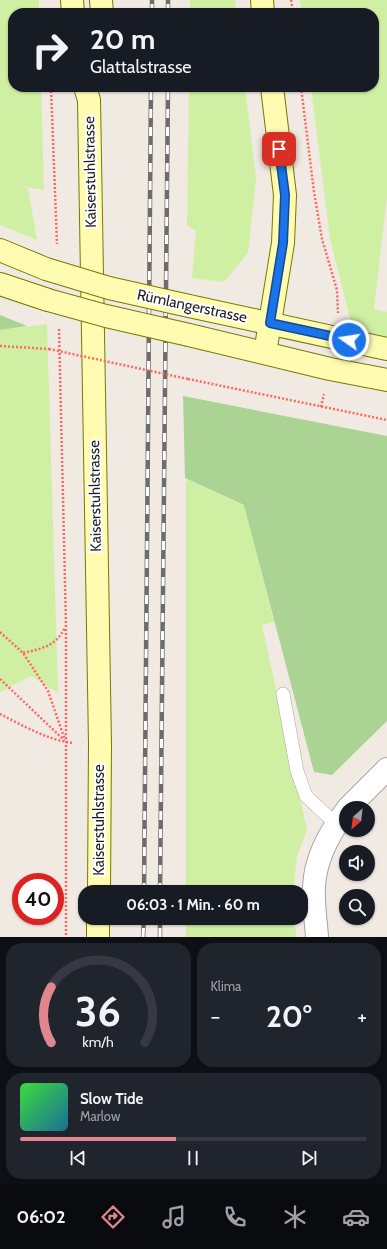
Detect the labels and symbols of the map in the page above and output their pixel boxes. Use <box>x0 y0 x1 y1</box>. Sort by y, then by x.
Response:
street label: Kaiserstuhlstrasse <box>80 116 100 228</box>
pin <box>262 132 296 166</box>
street label: Rümlangerstrasse <box>135 286 249 327</box>
position arrow <box>328 319 370 361</box>
street label: Kaiserstuhlstrasse <box>85 440 105 552</box>
street label: Kaiserstuhlstrasse <box>90 764 108 876</box>
north arrow <box>339 801 375 837</box>
speed limit sign: 40 <box>12 873 64 925</box>

